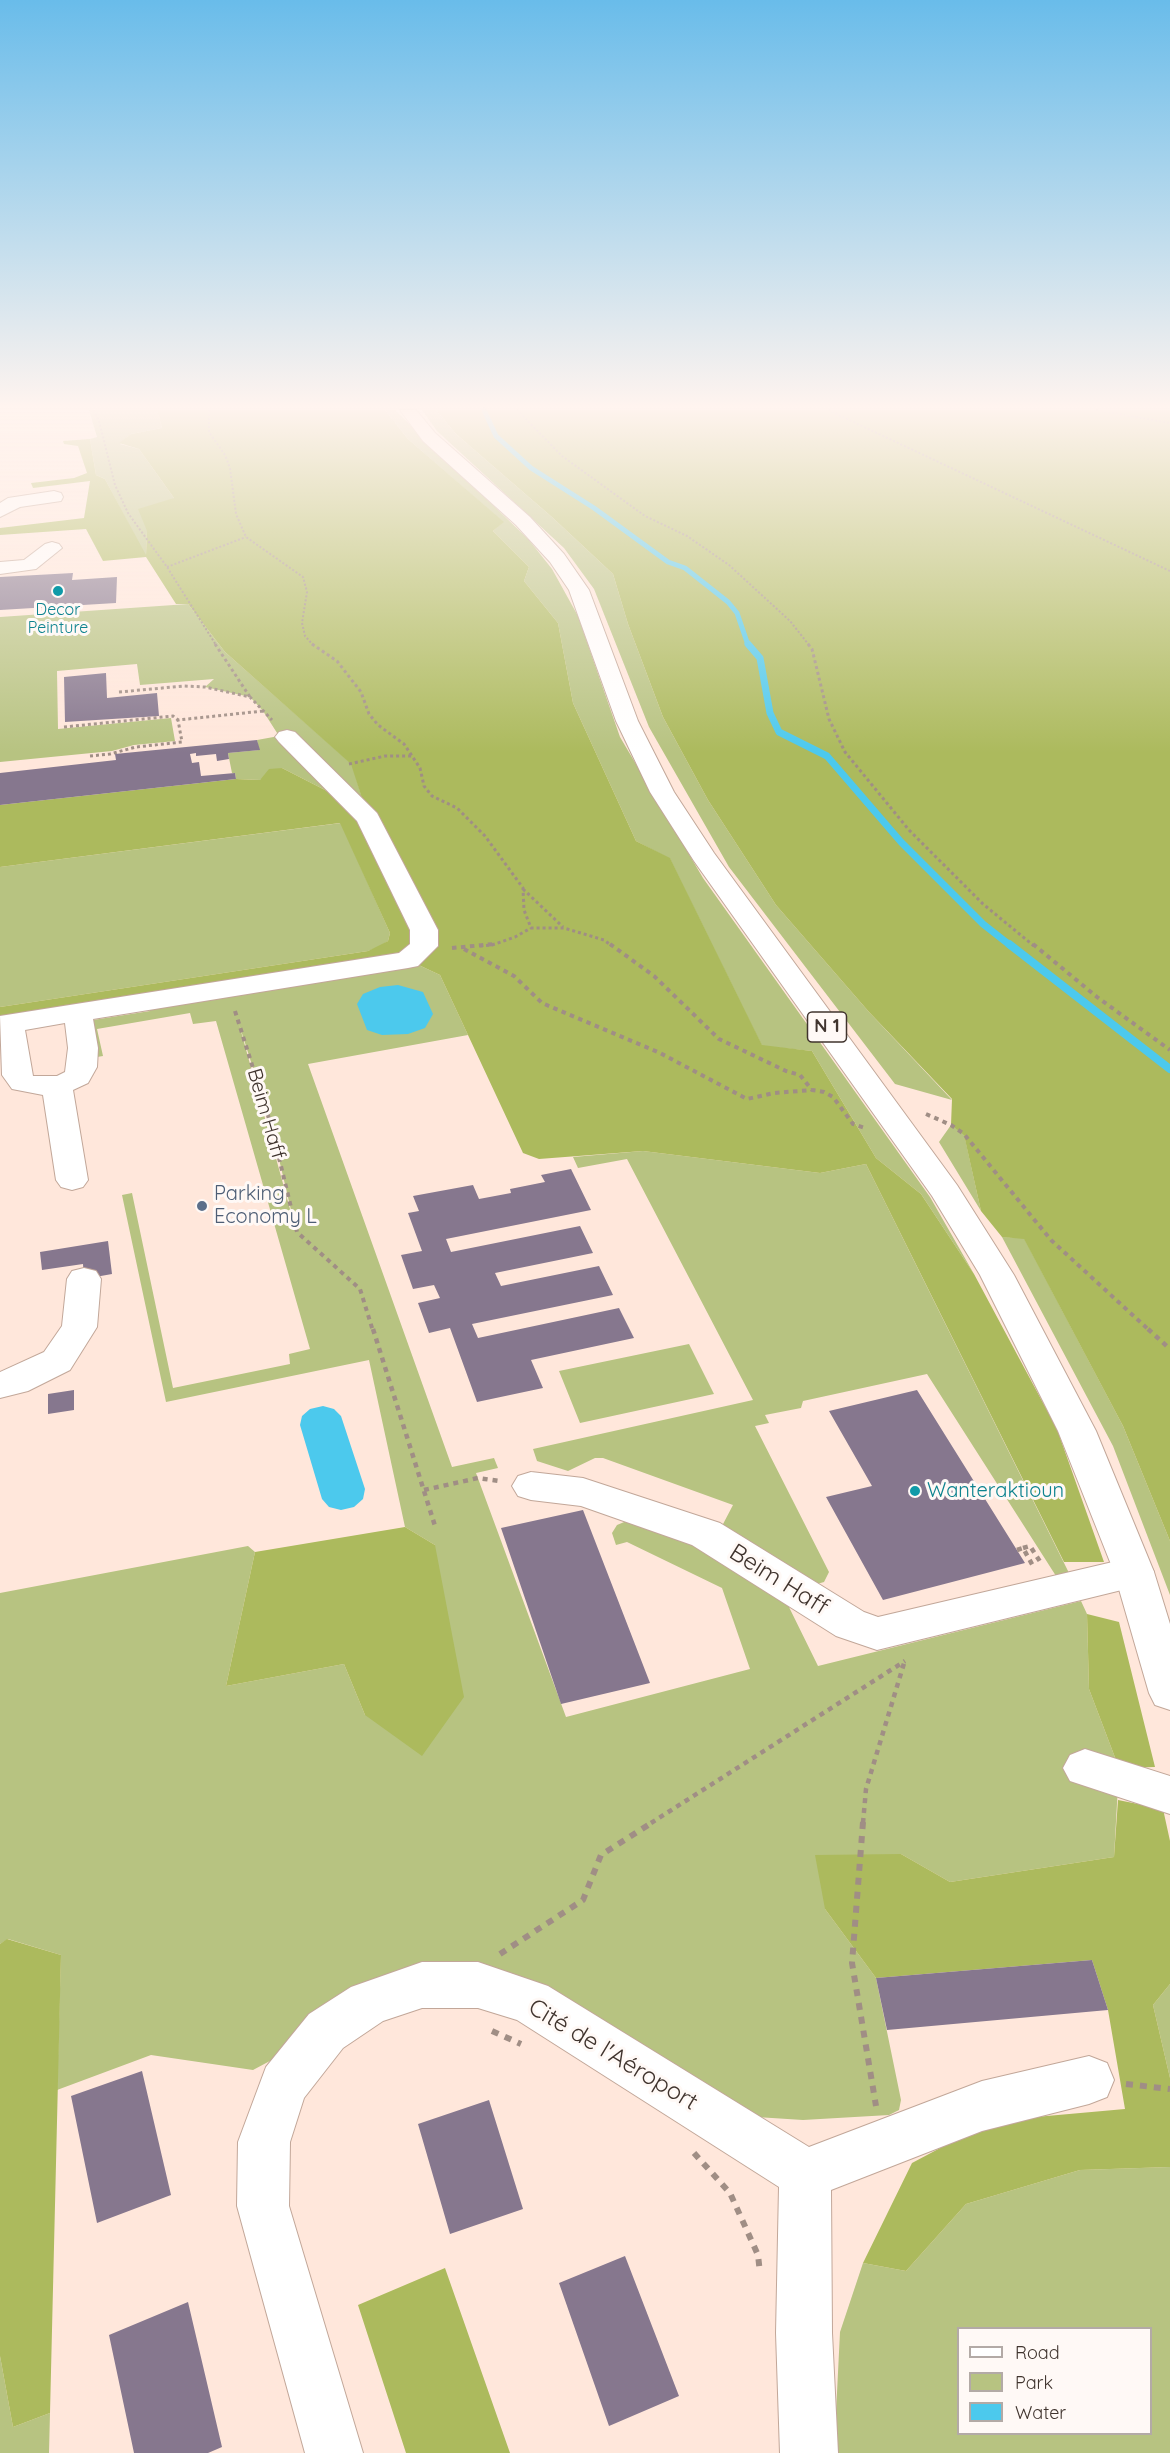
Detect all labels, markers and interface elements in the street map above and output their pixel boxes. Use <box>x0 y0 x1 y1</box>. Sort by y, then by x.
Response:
marker: Decor Peinture <box>51 584 65 598</box>
place label: Decor Peinture <box>28 600 88 638</box>
road number: N 1 <box>808 1012 846 1042</box>
street label: Beim Haff <box>242 1066 290 1162</box>
place label: Parking Economy L <box>214 1182 317 1229</box>
marker: Parking Economy L <box>195 1199 209 1213</box>
place label: Wanteraktioun <box>927 1479 1064 1503</box>
marker: Wanteraktioun <box>908 1484 922 1498</box>
street label: Beim Haff <box>724 1538 834 1622</box>
street label: Cité de l'Aéroport <box>523 1993 703 2117</box>
legend <box>957 2327 1152 2435</box>
text: Road <box>1015 2341 1060 2364</box>
text: Park <box>1015 2371 1053 2394</box>
text: Water <box>1015 2401 1066 2424</box>

